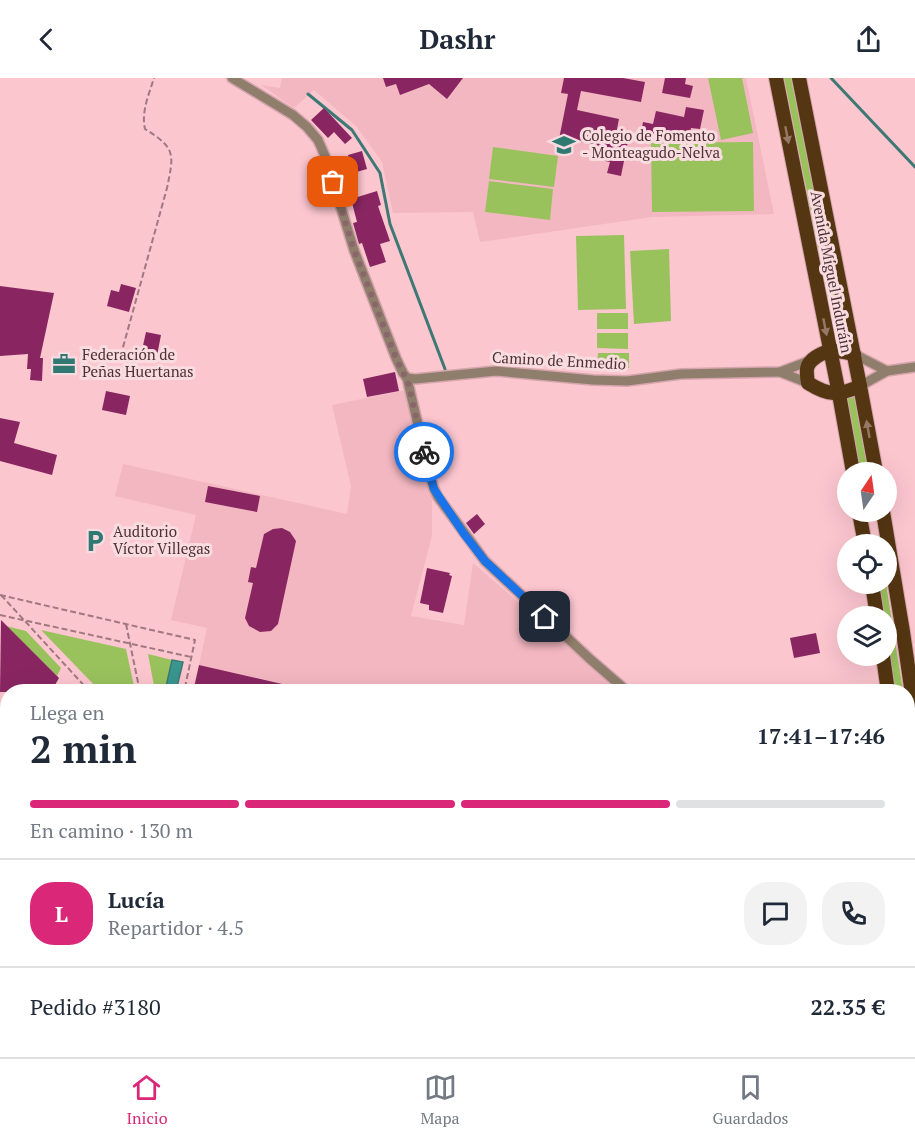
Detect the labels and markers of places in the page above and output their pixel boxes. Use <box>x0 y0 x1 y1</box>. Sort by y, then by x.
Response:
place label: Colegio de Fomento - Monteagudo-Nelva <box>582 125 720 162</box>
school or university icon: Colegio de Fomento - Monteagudo-Nelva <box>551 132 577 158</box>
pin <box>307 156 358 207</box>
place label: Federación de Peñas Huertanas <box>82 344 194 381</box>
office icon: Federación de Peñas Huertanas <box>51 351 77 377</box>
place label: Auditorio Víctor Villegas <box>113 521 210 558</box>
parking icon: Auditorio Víctor Villegas <box>82 528 108 554</box>
pin <box>519 591 570 642</box>

